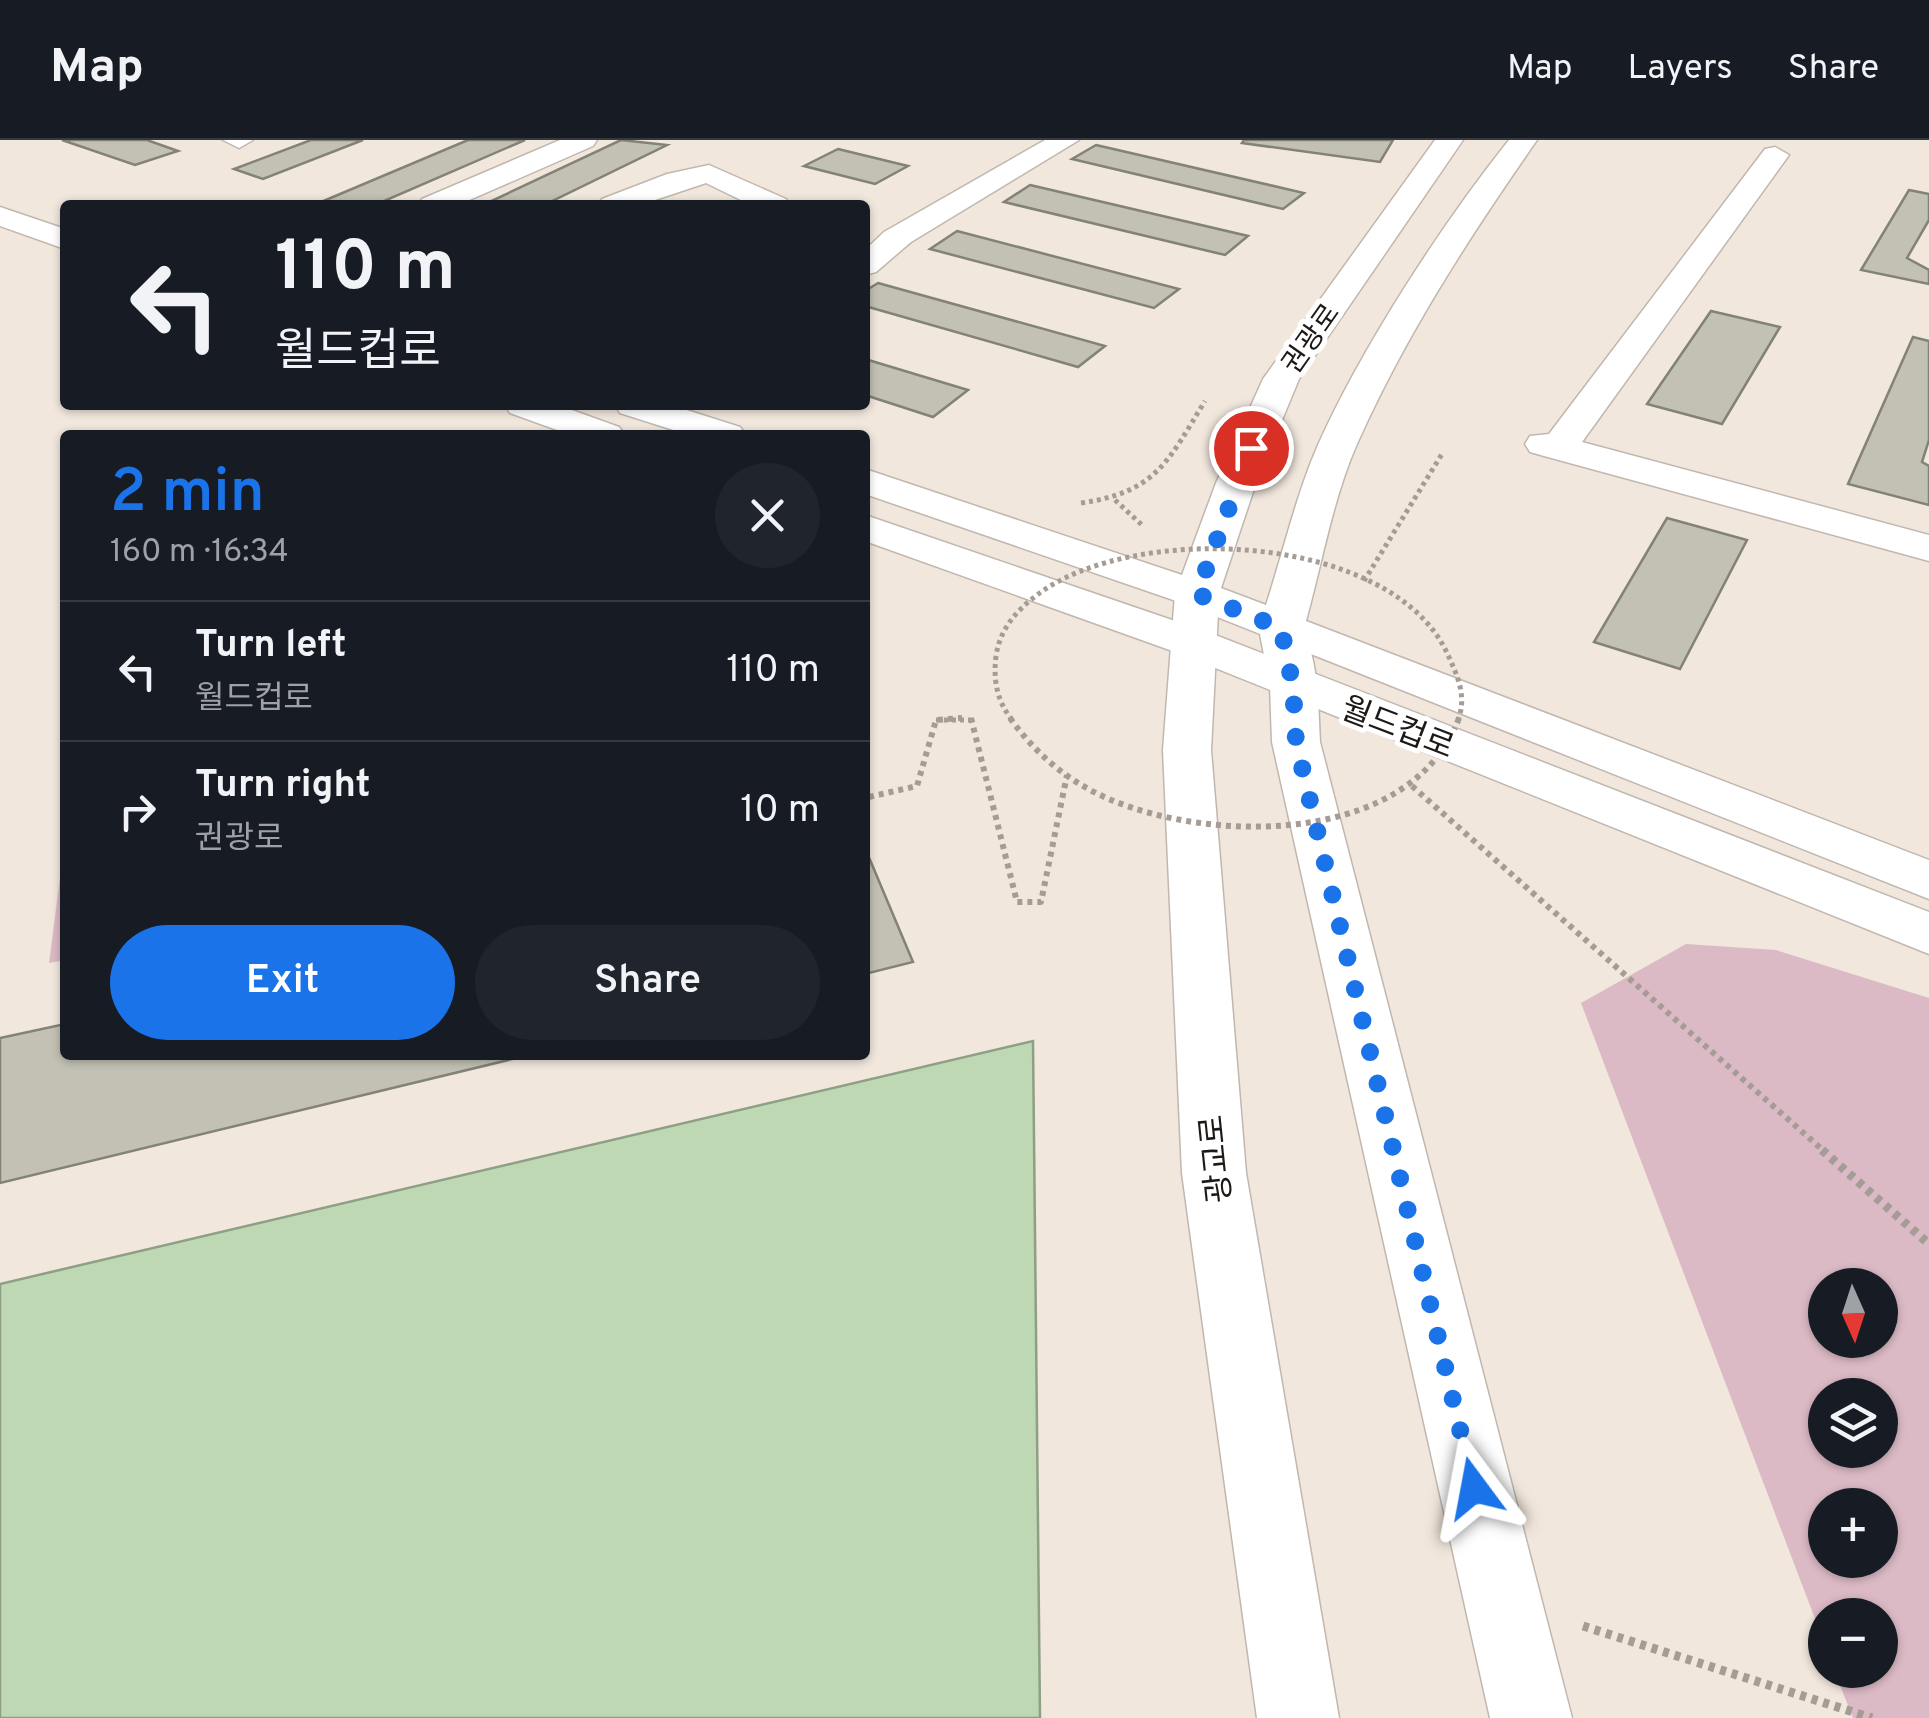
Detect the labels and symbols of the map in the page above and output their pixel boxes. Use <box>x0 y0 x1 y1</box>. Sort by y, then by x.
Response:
street label: 권광로 <box>1276 298 1349 382</box>
pin <box>1209 406 1294 491</box>
street label: 월드컵로 <box>1335 690 1459 770</box>
street label: 광교로 <box>1193 1113 1242 1205</box>
north arrow <box>1808 1268 1898 1358</box>
position arrow <box>1422 1436 1526 1540</box>

